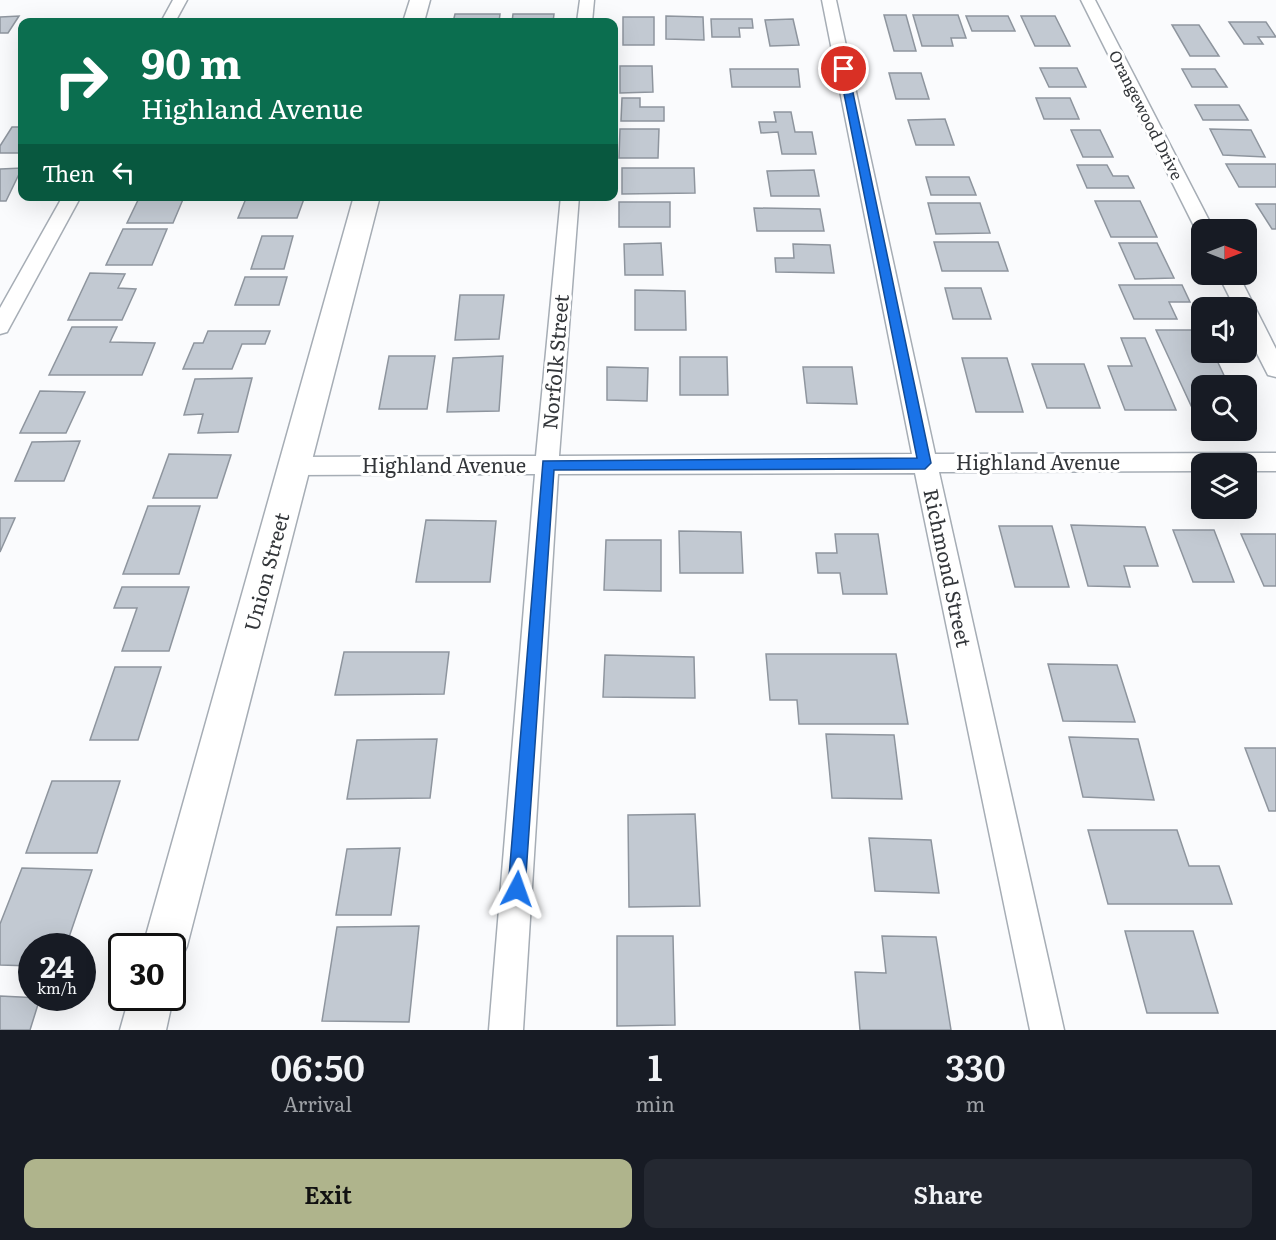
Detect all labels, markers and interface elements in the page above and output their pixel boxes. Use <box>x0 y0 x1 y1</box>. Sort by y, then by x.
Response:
text: 90 m <box>141 30 241 92</box>
icon: right <box>42 42 120 120</box>
pin <box>818 43 869 94</box>
street label: Orangewood Drive <box>1104 45 1190 184</box>
icon: arrive <box>827 52 860 85</box>
text: Highland Avenue <box>141 87 363 127</box>
text: Then <box>42 156 95 189</box>
icon: left <box>107 156 140 189</box>
north arrow <box>1191 219 1257 285</box>
map controls <box>1191 219 1257 519</box>
street label: Norfolk Street <box>533 293 575 431</box>
button: sound <box>1191 297 1257 363</box>
button: search <box>1191 375 1257 441</box>
street label: Highland Avenue <box>956 446 1120 476</box>
street label: Highland Avenue <box>362 449 526 479</box>
button: layers <box>1191 453 1257 519</box>
street label: Richmond Street <box>918 486 980 650</box>
street label: Union Street <box>235 509 295 634</box>
position arrow <box>485 857 549 921</box>
speed limit sign: 30 <box>108 933 186 1011</box>
text: 24 <box>40 943 74 987</box>
text: km/h <box>37 976 77 999</box>
text: 06:50 <box>270 1039 365 1092</box>
text: 1 <box>648 1039 662 1092</box>
text: 330 <box>945 1039 1006 1092</box>
text: Arrival <box>284 1088 352 1118</box>
text: min <box>635 1088 675 1118</box>
text: m <box>966 1088 985 1118</box>
button: Exit <box>24 1159 632 1228</box>
button: Share <box>644 1159 1252 1228</box>

